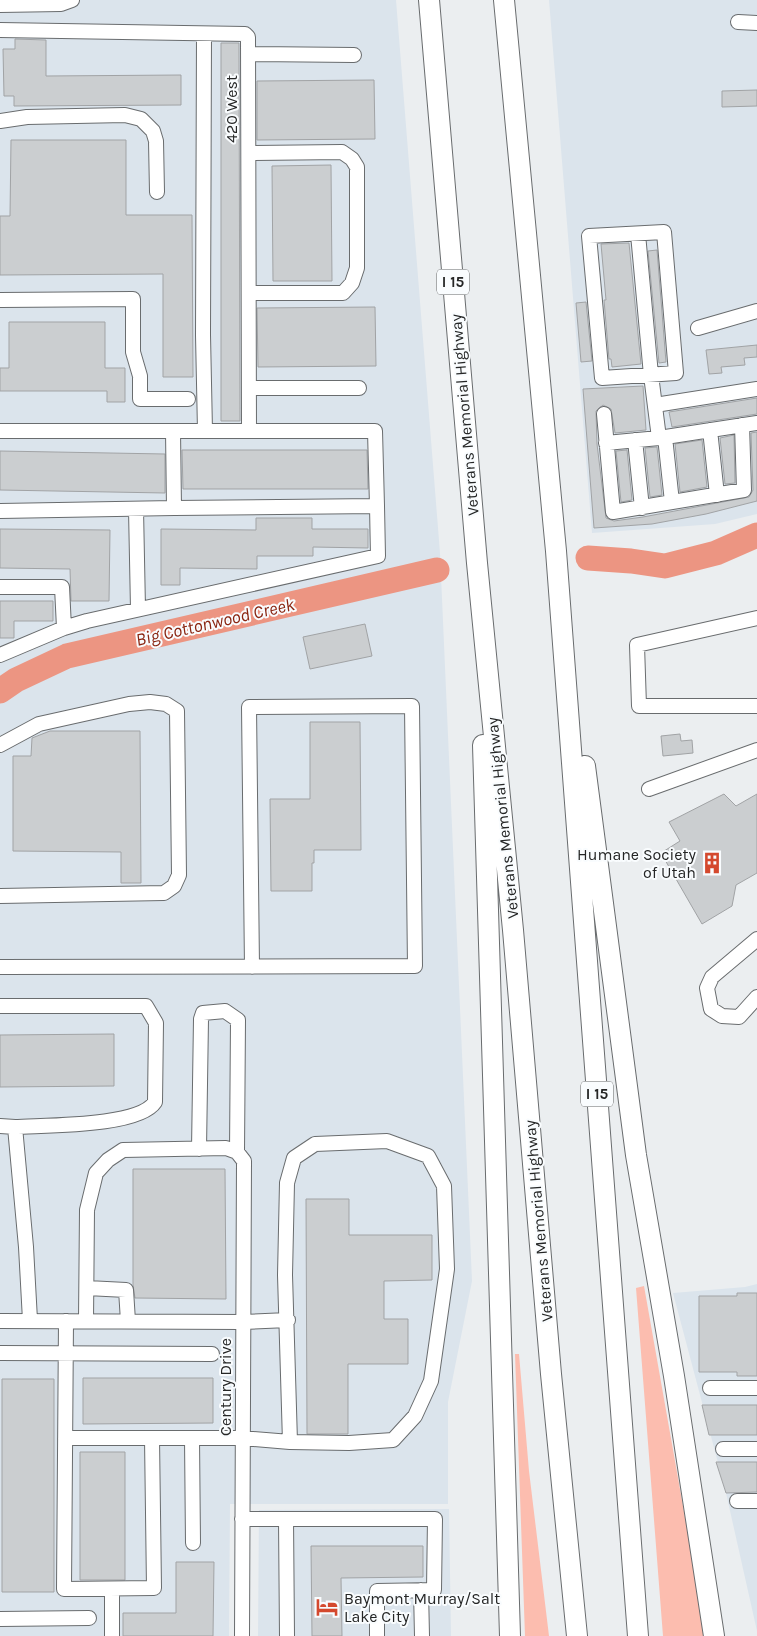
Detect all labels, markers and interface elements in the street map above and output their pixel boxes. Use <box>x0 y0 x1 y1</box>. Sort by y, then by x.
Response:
street label: 420 West <box>222 75 241 143</box>
road number: I 15 <box>437 270 469 294</box>
street label: Veterans Memorial Highway <box>446 313 483 517</box>
water label: Big Cottonwood Creek <box>133 593 297 651</box>
street label: Veterans Memorial Highway <box>482 716 523 920</box>
place label: Humane Society of Utah <box>577 845 697 882</box>
building icon: Humane Society of Utah <box>699 850 725 876</box>
road number: I 15 <box>581 1082 613 1106</box>
street label: Veterans Memorial Highway <box>520 1119 557 1323</box>
street label: Century Drive <box>216 1338 235 1436</box>
place label: Baymont Murray/Salt Lake City <box>344 1589 500 1626</box>
hotel icon: Baymont Murray/Salt Lake City <box>314 1594 340 1620</box>

